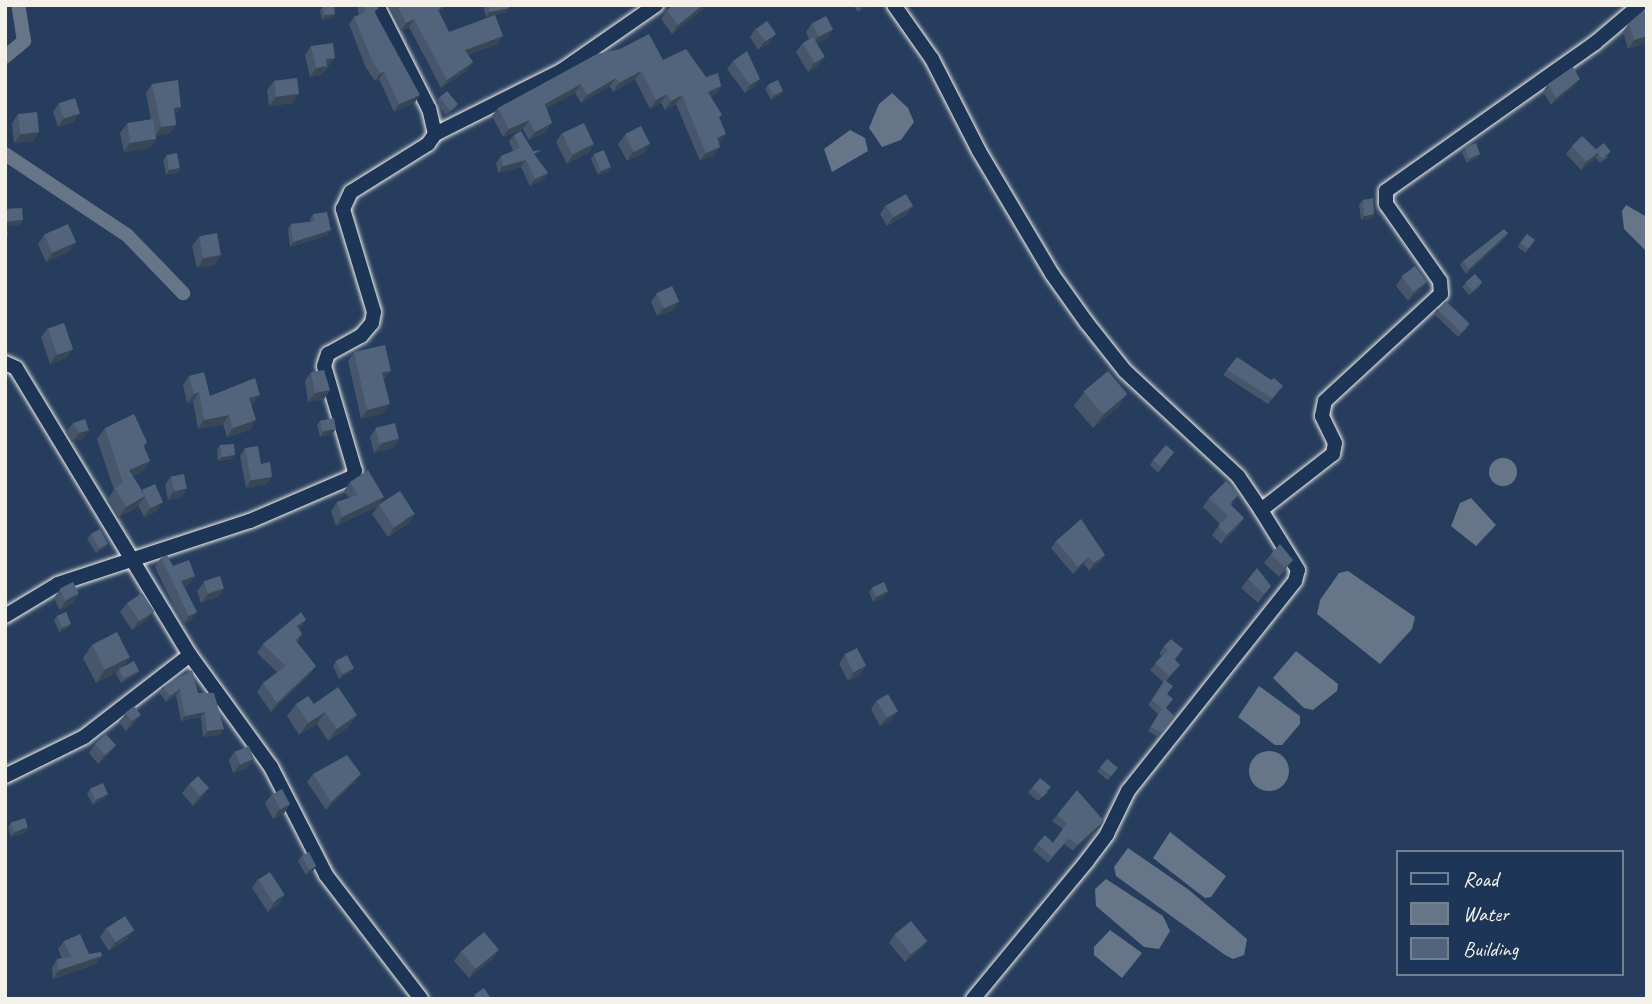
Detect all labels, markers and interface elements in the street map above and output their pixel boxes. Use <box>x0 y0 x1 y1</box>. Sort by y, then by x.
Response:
legend <box>1396 850 1624 976</box>
text: Road <box>1463 866 1498 892</box>
text: Water <box>1463 901 1509 927</box>
text: Building <box>1463 936 1518 962</box>

